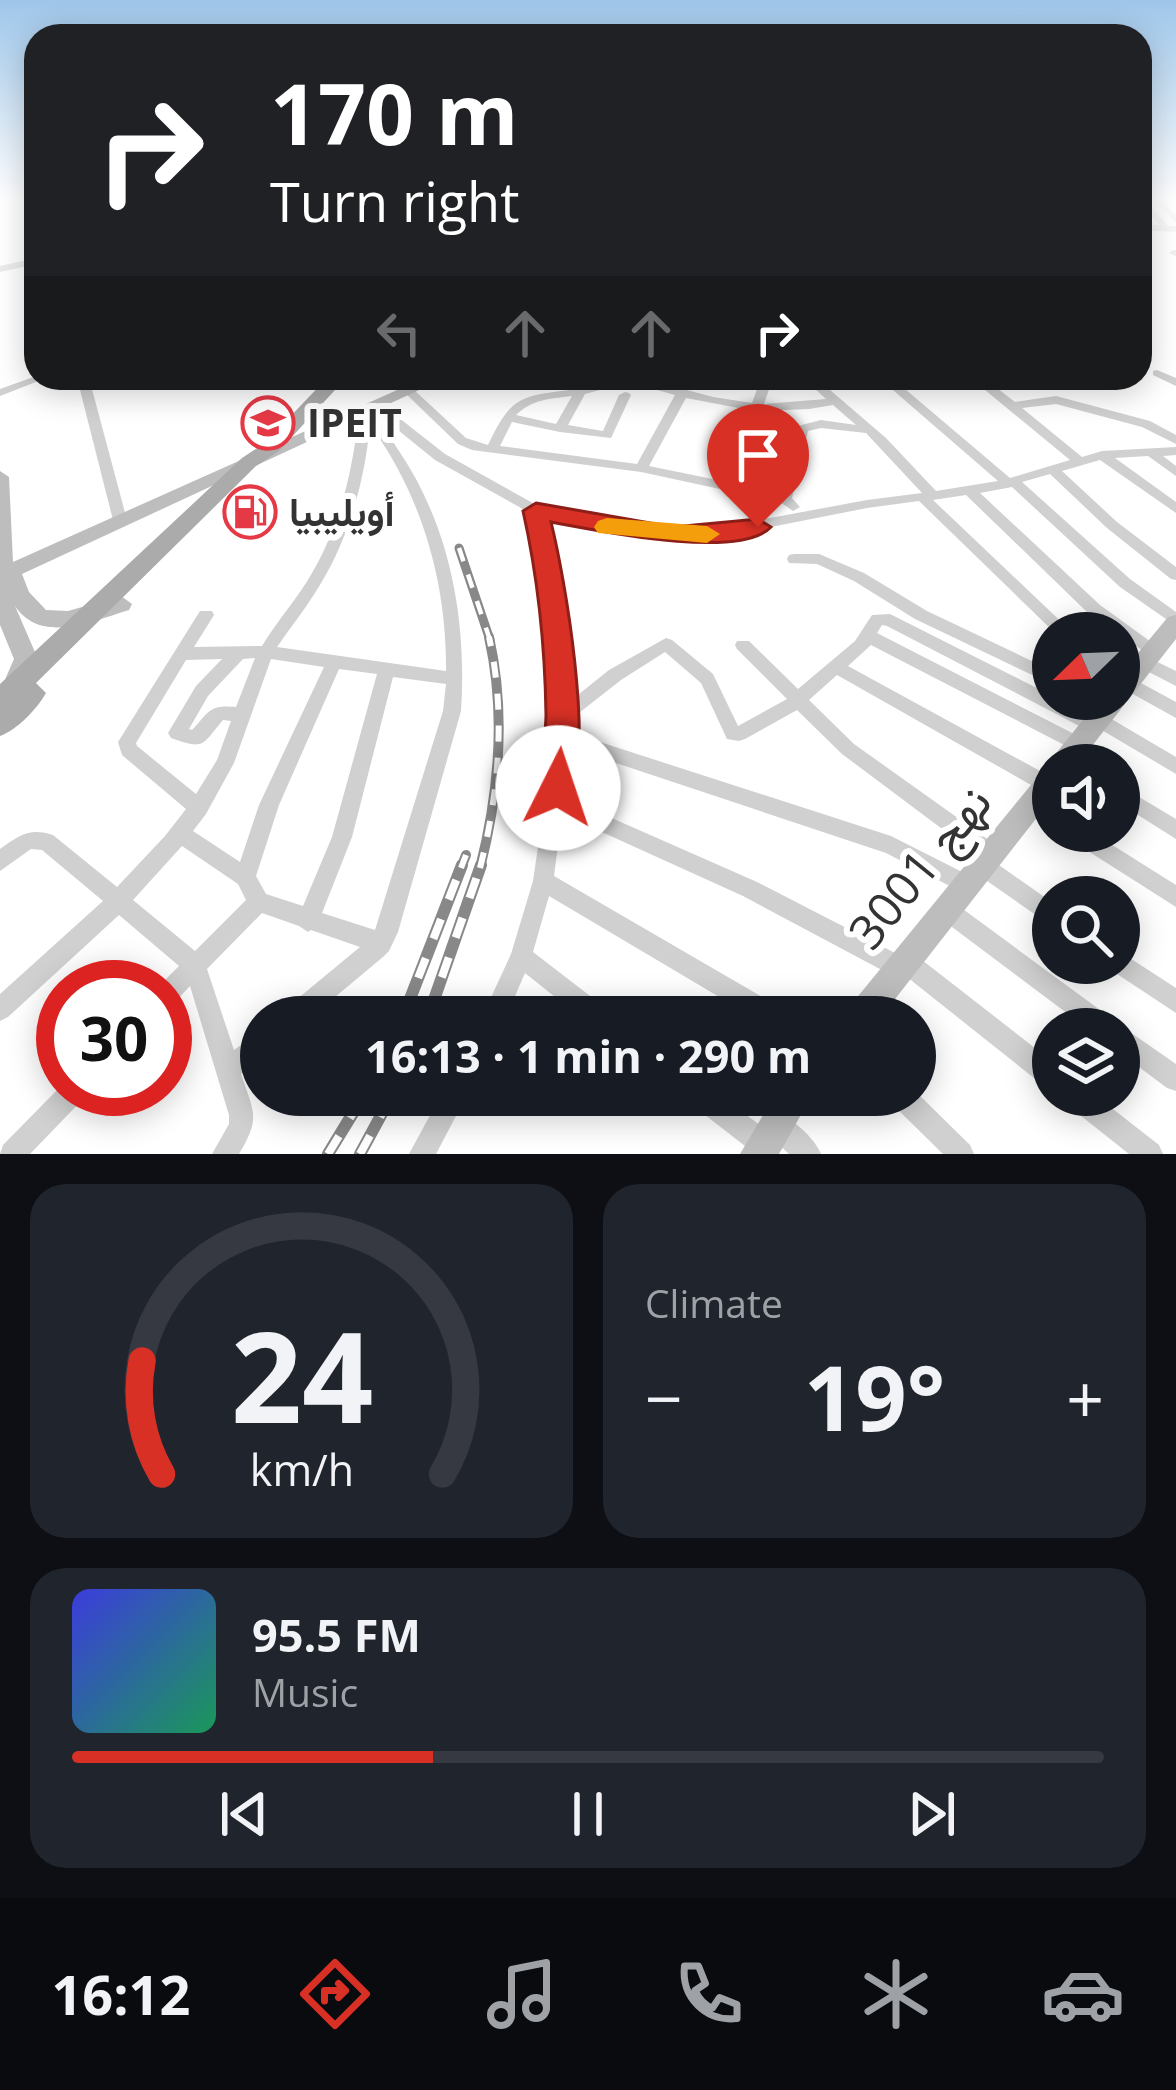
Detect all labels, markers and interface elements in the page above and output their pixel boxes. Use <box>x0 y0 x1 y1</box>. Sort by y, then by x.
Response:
text: 170 m <box>270 55 518 170</box>
icon: right <box>72 72 228 228</box>
text: Turn right <box>270 164 519 238</box>
icon: left <box>366 300 432 366</box>
icon: ahead <box>492 300 558 366</box>
icon: ahead <box>618 300 684 366</box>
icon: right <box>744 300 810 366</box>
school or university icon: IPEIT <box>240 395 296 451</box>
place label: IPEIT <box>307 395 402 448</box>
pin <box>707 404 809 527</box>
icon: arrive <box>725 422 791 488</box>
fuel station icon: أويليبيا <box>222 484 278 540</box>
place label: أويليبيا <box>289 484 395 537</box>
north arrow <box>1032 612 1140 720</box>
map controls <box>1032 612 1140 1116</box>
position arrow <box>495 725 621 851</box>
button: sound <box>1032 744 1140 852</box>
street label: نهج 3001 <box>833 771 1007 963</box>
button: search <box>1032 876 1140 984</box>
speed limit sign: 30 <box>36 960 192 1116</box>
button: layers <box>1032 1008 1140 1116</box>
text: 16:13 · 1 min · 290 m <box>365 1025 811 1086</box>
text: Climate <box>645 1276 783 1329</box>
text: 24 <box>230 1290 373 1460</box>
text: 19° <box>804 1335 945 1457</box>
text: − <box>645 1352 683 1442</box>
text: + <box>1066 1352 1104 1442</box>
text: km/h <box>249 1440 354 1499</box>
text: 95.5 FM <box>252 1604 421 1665</box>
text: Music <box>252 1665 358 1718</box>
icon: previous <box>211 1781 277 1847</box>
icon: pause <box>555 1781 621 1847</box>
icon: next <box>899 1781 965 1847</box>
icon: directions <box>293 1952 377 2036</box>
icon: music <box>480 1952 564 2036</box>
icon: phone <box>667 1952 751 2036</box>
icon: climate <box>854 1952 938 2036</box>
icon: car <box>1041 1952 1125 2036</box>
text: 16:12 <box>51 1957 190 2031</box>

